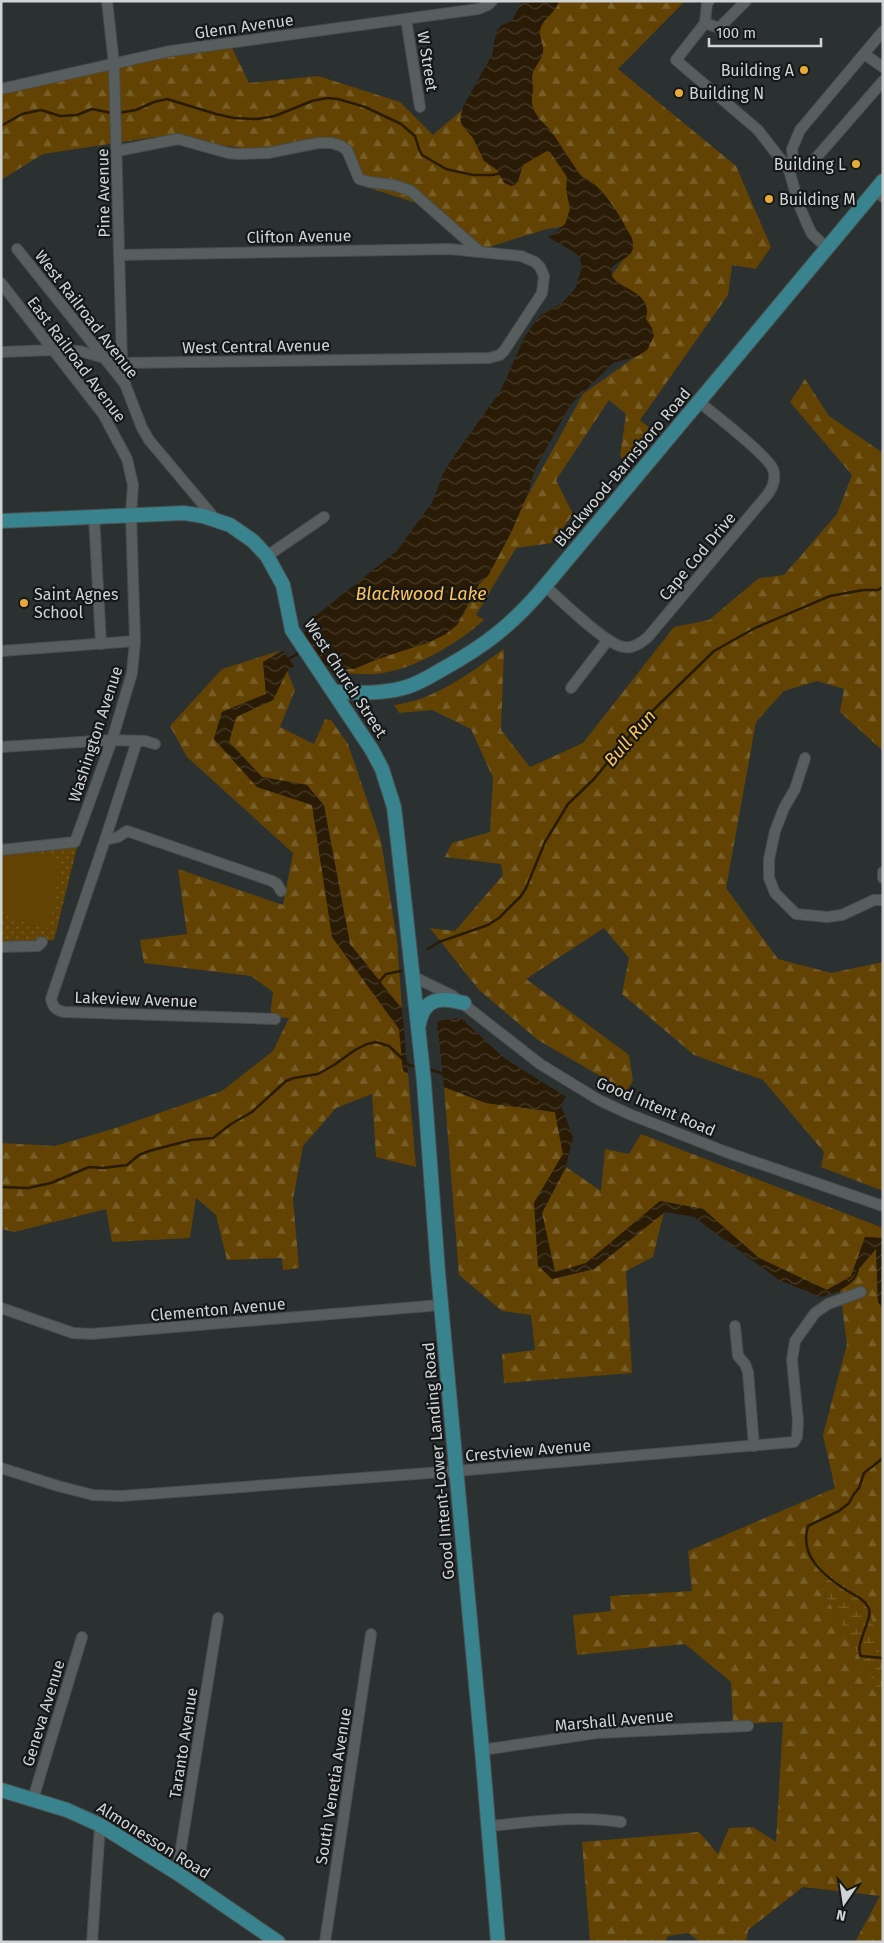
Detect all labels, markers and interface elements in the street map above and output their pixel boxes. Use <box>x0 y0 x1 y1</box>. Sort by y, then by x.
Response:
street label: Glenn Avenue <box>193 10 295 43</box>
scale bar <box>709 15 822 47</box>
text: 100 m <box>716 24 756 42</box>
street label: W Street <box>413 30 442 93</box>
place label: Building A <box>721 61 795 80</box>
marker: Building A <box>798 64 810 76</box>
place label: Building N <box>689 84 764 103</box>
marker: Building N <box>673 87 685 99</box>
street label: Pine Avenue <box>93 148 114 238</box>
place label: Building L <box>774 155 846 174</box>
marker: Building L <box>850 158 862 170</box>
place label: Building M <box>779 190 856 209</box>
marker: Building M <box>763 193 775 205</box>
street label: Clifton Avenue <box>246 226 352 247</box>
street label: West Railroad Avenue <box>31 247 142 382</box>
street label: East Railroad Avenue <box>23 293 130 426</box>
street label: West Central Avenue <box>182 336 330 357</box>
street label: Blackwood-Barnsboro Road <box>550 384 694 551</box>
street label: Cape Cod Drive <box>655 508 740 604</box>
water label: Blackwood Lake <box>355 583 487 605</box>
place label: Saint Agnes School <box>34 585 118 622</box>
marker: Saint Agnes School <box>18 597 30 609</box>
street label: West Church Street <box>300 616 391 741</box>
street label: Washington Avenue <box>65 664 126 805</box>
water label: Bull Run <box>599 705 661 771</box>
street label: Lakeview Avenue <box>74 988 198 1011</box>
street label: Good Intent Road <box>594 1073 718 1140</box>
street label: Clementon Avenue <box>150 1294 286 1325</box>
street label: Good Intent-Lower Landing Road <box>419 1341 458 1580</box>
street label: Crestview Avenue <box>464 1436 592 1465</box>
street label: Geneva Avenue <box>18 1658 69 1769</box>
street label: Taranto Avenue <box>165 1686 202 1800</box>
street label: South Venetia Avenue <box>312 1706 355 1866</box>
street label: Marshall Avenue <box>554 1706 674 1735</box>
street label: Almonesson Road <box>94 1798 214 1883</box>
north arrow <box>819 1878 869 1928</box>
text: N <box>835 1906 848 1925</box>

